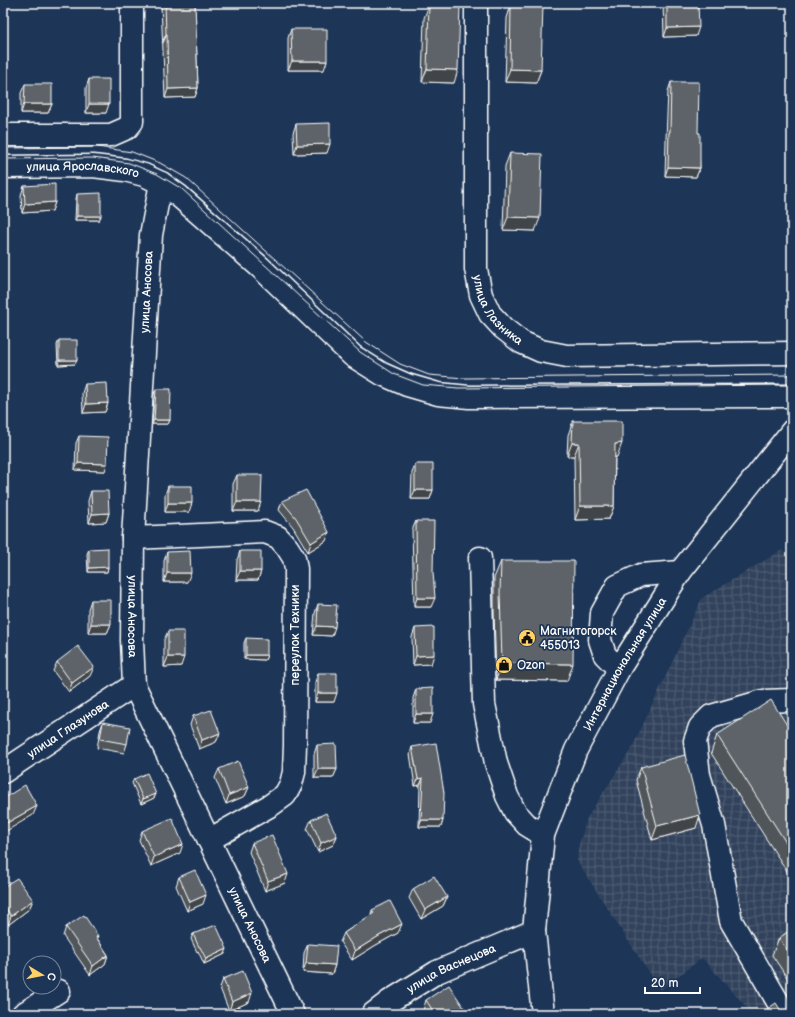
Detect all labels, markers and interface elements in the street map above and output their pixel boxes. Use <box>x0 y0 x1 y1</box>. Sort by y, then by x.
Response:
street label: улица Ярославского <box>26 158 141 181</box>
street label: улица Аносова <box>137 251 157 333</box>
street label: улица Лазника <box>470 274 526 348</box>
street label: улица Аносова <box>124 575 140 658</box>
street label: переулок Техники <box>288 585 303 685</box>
street label: Интернациональная улица <box>580 594 670 733</box>
place label: Магнитогорск 455013 <box>540 624 617 653</box>
public building icon: Магнитогорск 455013 <box>517 628 537 648</box>
shop icon: Ozon <box>494 655 514 675</box>
place label: Ozon <box>517 658 545 673</box>
street label: улица Глазунова <box>24 696 112 761</box>
street label: улица Аносова <box>225 885 275 965</box>
street label: улица Васнецова <box>404 941 498 996</box>
north arrow <box>22 955 62 995</box>
scale bar <box>645 969 700 995</box>
text: С <box>44 972 58 982</box>
text: 20 m <box>651 976 678 991</box>

